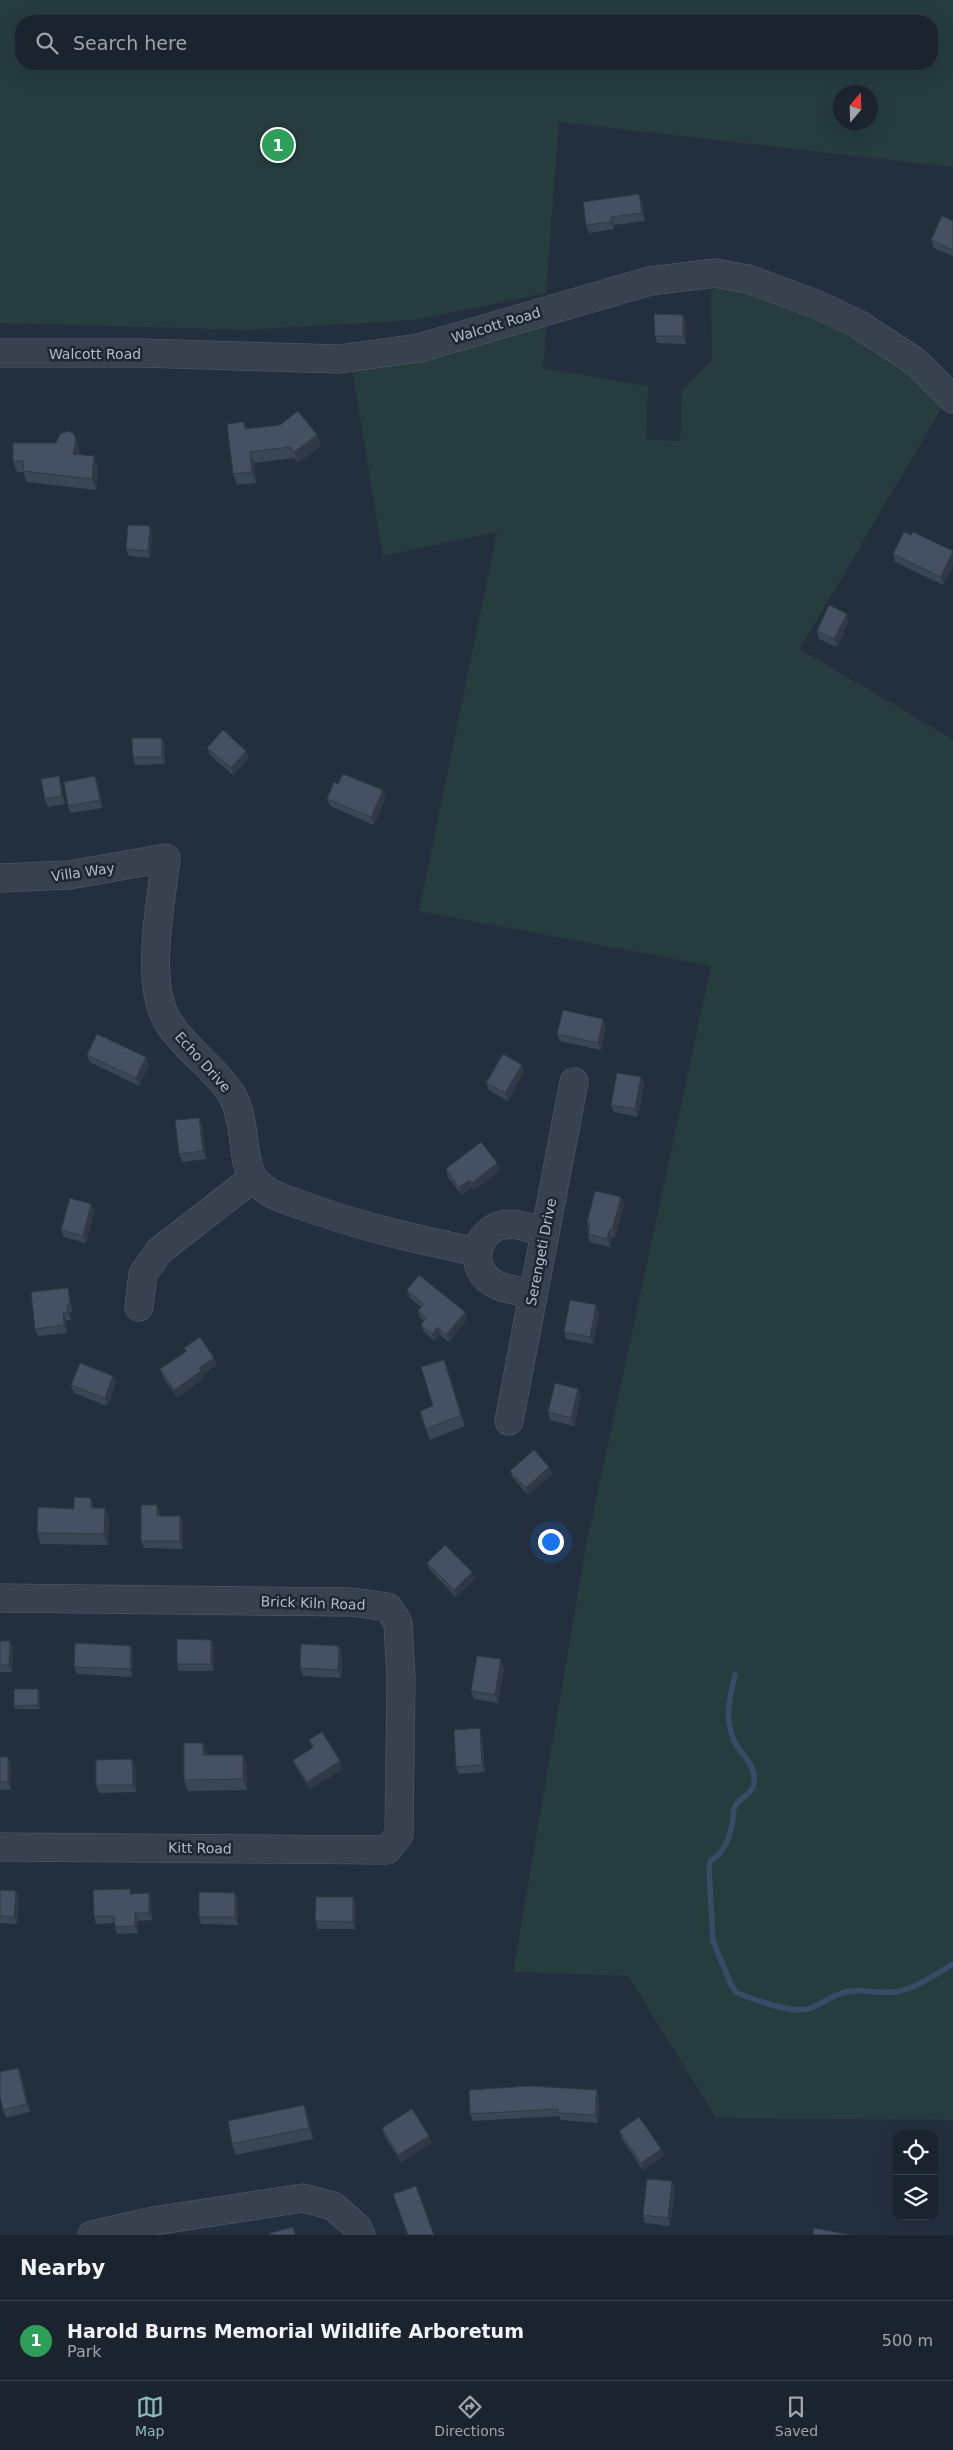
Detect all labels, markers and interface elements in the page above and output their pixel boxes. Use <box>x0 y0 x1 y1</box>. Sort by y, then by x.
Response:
search box <box>15 15 938 70</box>
icon: search <box>33 29 61 57</box>
text: Search here <box>73 32 187 54</box>
north arrow <box>833 85 878 130</box>
pin: 1 <box>262 126 294 164</box>
street label: Walcott Road <box>450 304 542 346</box>
street label: Walcott Road <box>49 346 141 362</box>
street label: Villa Way <box>50 860 116 884</box>
street label: Echo Drive <box>172 1028 234 1096</box>
street label: Serengeti Drive <box>523 1197 559 1307</box>
your location <box>538 1529 564 1555</box>
street label: Brick Kiln Road <box>260 1593 366 1613</box>
street label: Kitt Road <box>168 1839 232 1857</box>
map controls <box>893 2130 938 2220</box>
button: locate <box>893 2130 938 2175</box>
button: layers <box>893 2175 938 2220</box>
text: Nearby <box>20 2256 105 2280</box>
text: Harold Burns Memorial Wildlife Arboretum <box>67 2320 524 2342</box>
text: 1 <box>30 2331 42 2350</box>
text: 500 m <box>882 2331 933 2350</box>
text: Park <box>67 2342 102 2361</box>
tab: Map <box>135 2393 164 2439</box>
tab: Directions <box>434 2393 505 2439</box>
tab: Saved <box>775 2393 818 2439</box>

